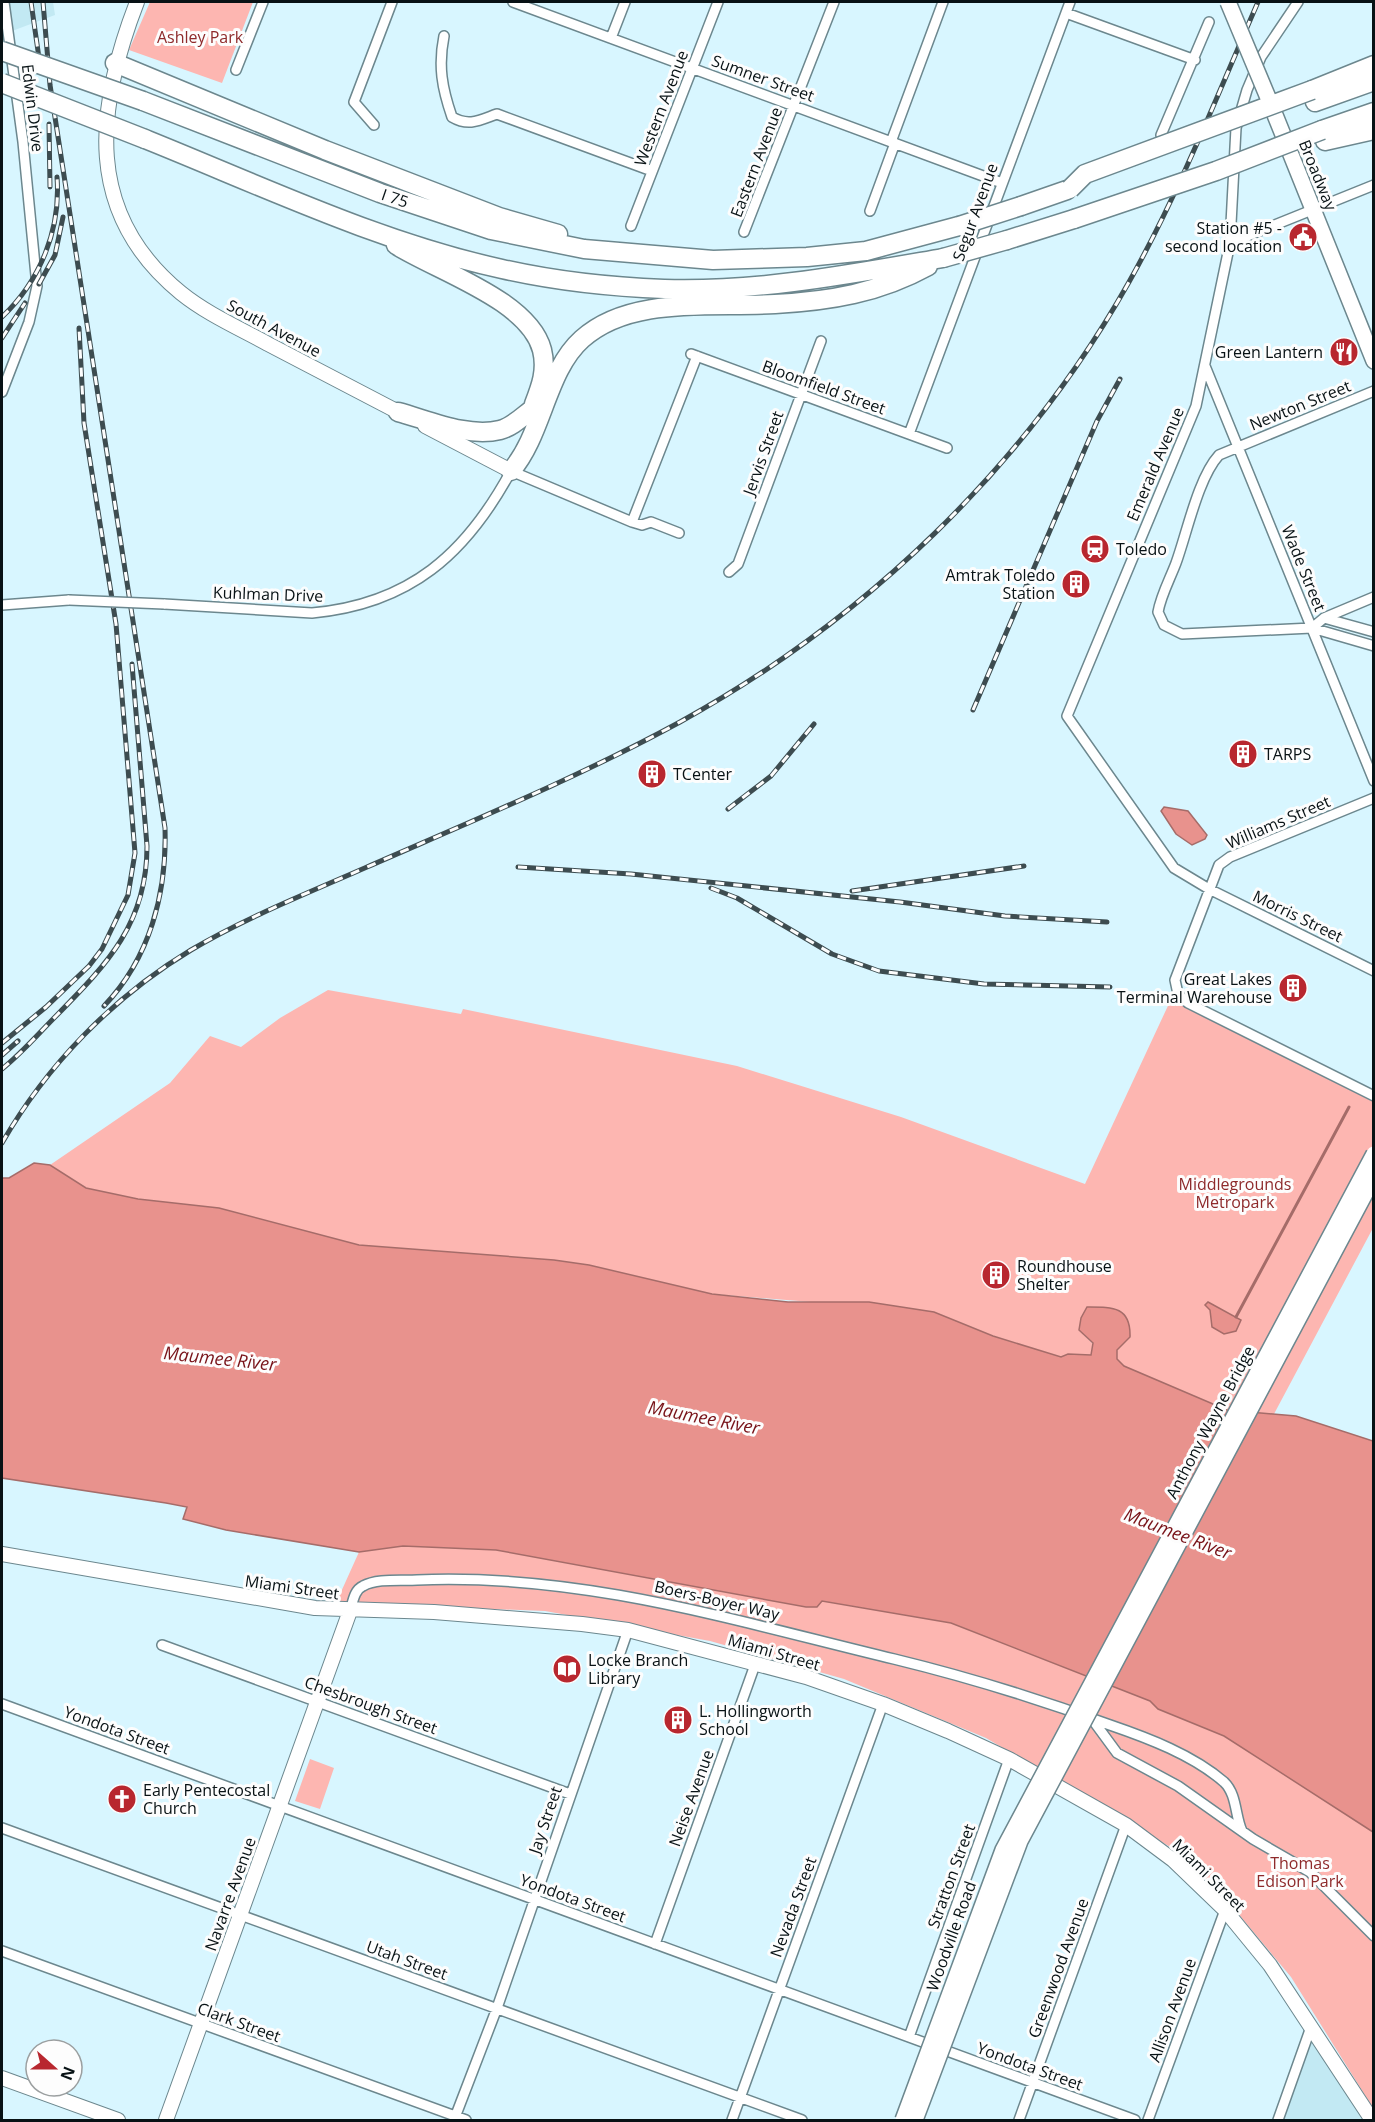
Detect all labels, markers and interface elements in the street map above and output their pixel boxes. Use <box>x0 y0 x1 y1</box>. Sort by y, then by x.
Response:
park label: Ashley Park <box>157 26 244 48</box>
street label: Western Avenue <box>629 47 693 169</box>
street label: Sumner Street <box>709 49 818 107</box>
street label: Edwin Drive <box>17 63 49 153</box>
street label: Eastern Avenue <box>725 104 787 220</box>
street label: Broadway <box>1294 136 1343 215</box>
street label: Segur Avenue <box>947 160 1003 264</box>
street label: I 75 <box>379 183 411 213</box>
place label: Station #5 - second location <box>1165 217 1282 257</box>
public building icon: Station #5 - second location <box>1287 221 1319 253</box>
street label: South Avenue <box>223 294 325 362</box>
restaurant icon: Green Lantern <box>1328 336 1360 368</box>
place label: Green Lantern <box>1215 341 1323 363</box>
street label: Bloomfield Street <box>759 355 889 420</box>
street label: Newton Street <box>1246 375 1354 435</box>
street label: Emerald Avenue <box>1121 404 1189 524</box>
street label: Jervis Street <box>737 407 789 500</box>
street label: Wade Street <box>1277 522 1331 615</box>
station icon: Toledo <box>1079 533 1111 565</box>
place label: Toledo <box>1116 538 1167 560</box>
place label: Amtrak Toledo Station <box>946 564 1055 604</box>
building icon: Amtrak Toledo Station <box>1060 568 1092 600</box>
street label: Kuhlman Drive <box>213 581 324 607</box>
building icon: TARPS <box>1227 738 1259 770</box>
place label: TARPS <box>1264 743 1311 765</box>
building icon: TCenter <box>636 758 668 790</box>
place label: TCenter <box>673 763 732 785</box>
street label: Williams Street <box>1223 790 1334 854</box>
street label: Morris Street <box>1249 885 1347 947</box>
place label: Great Lakes Terminal Warehouse <box>1117 968 1272 1008</box>
building icon: Great Lakes Terminal Warehouse <box>1277 972 1309 1004</box>
park label: Middlegrounds Metropark <box>1179 1173 1291 1213</box>
place label: Roundhouse Shelter <box>1017 1255 1112 1295</box>
building icon: Roundhouse Shelter <box>980 1259 1012 1291</box>
water label: Maumee River <box>163 1340 278 1376</box>
street label: Anthony Wayne Bridge <box>1160 1342 1260 1502</box>
water label: Maumee River <box>646 1394 763 1440</box>
water label: Maumee River <box>1121 1502 1236 1565</box>
street label: Miami Street <box>243 1569 341 1605</box>
street label: Boers-Boyer Way <box>652 1575 783 1625</box>
street label: Miami Street <box>725 1628 823 1676</box>
place label: Locke Branch Library <box>588 1649 688 1689</box>
library icon: Locke Branch Library <box>551 1653 583 1685</box>
street label: Chesbrough Street <box>302 1671 441 1739</box>
place label: L. Hollingworth School <box>699 1700 812 1740</box>
street label: Yondota Street <box>61 1701 173 1759</box>
building icon: L. Hollingworth School <box>662 1704 694 1736</box>
street label: Neise Avenue <box>663 1747 719 1849</box>
place label: Early Pentecostal Church <box>143 1779 270 1819</box>
church icon: Early Pentecostal Church <box>106 1783 138 1815</box>
street label: Jay Street <box>523 1783 567 1859</box>
street label: Stratton Street <box>922 1820 980 1931</box>
street label: Navarre Avenue <box>199 1834 261 1954</box>
street label: Miami Street <box>1168 1834 1251 1917</box>
park label: Thomas Edison Park <box>1256 1852 1344 1892</box>
street label: Nevada Street <box>765 1853 821 1960</box>
street label: Yondota Street <box>517 1869 629 1927</box>
street label: Woodville Road <box>921 1878 981 1994</box>
street label: Greenwood Avenue <box>1022 1895 1094 2041</box>
street label: Utah Street <box>363 1935 451 1985</box>
street label: Allison Avenue <box>1143 1955 1201 2065</box>
street label: Clark Street <box>194 1997 284 2047</box>
street label: Yondota Street <box>974 2037 1086 2095</box>
north arrow <box>24 2038 84 2098</box>
text: N <box>55 2063 81 2083</box>

